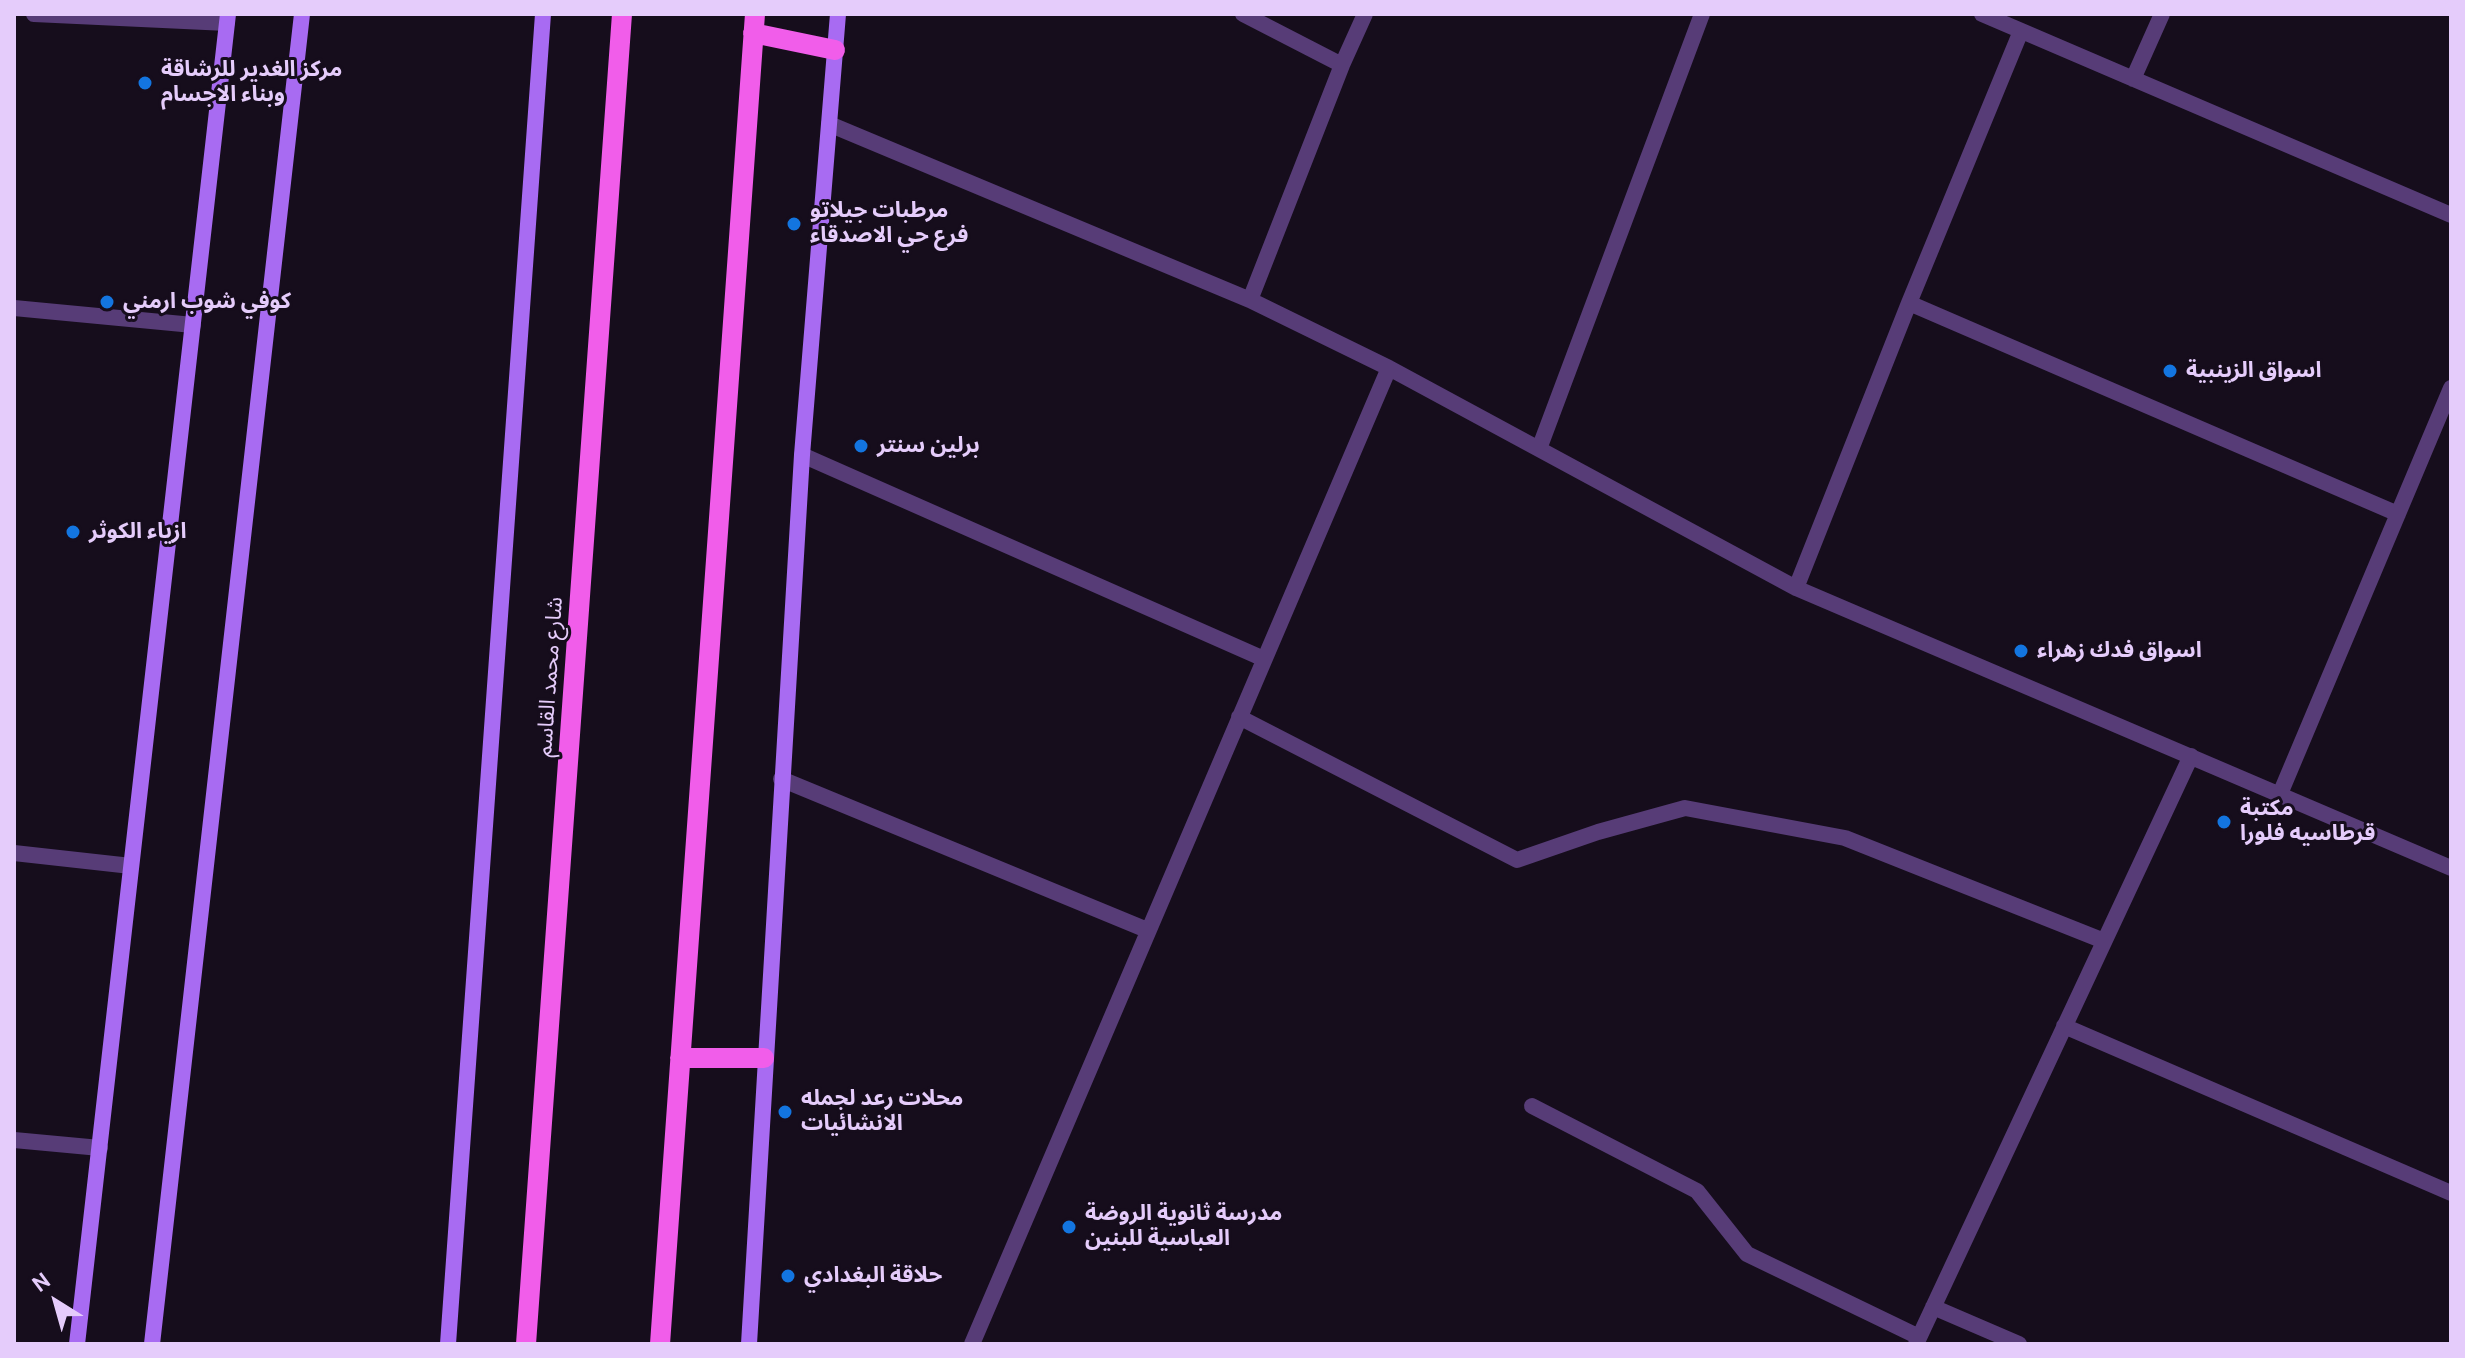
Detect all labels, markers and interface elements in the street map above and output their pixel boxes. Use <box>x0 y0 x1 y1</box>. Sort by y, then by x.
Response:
place label: مركز الغدير للرشاقة وبناء الاجسام <box>161 57 342 108</box>
marker: مركز الغدير للرشاقة وبناء الاجسام <box>136 74 154 92</box>
place label: مرطبات جيلاتو فرع حي الاصدقاء <box>810 198 968 250</box>
marker: مرطبات جيلاتو فرع حي الاصدقاء <box>785 215 803 233</box>
place label: كوفي شوب ارمني <box>123 289 291 315</box>
marker: كوفي شوب ارمني <box>98 293 116 311</box>
place label: اسواق الزينبية <box>2186 358 2321 384</box>
marker: اسواق الزينبية <box>2161 362 2179 380</box>
place label: برلين سنتر <box>877 433 980 459</box>
marker: برلين سنتر <box>852 437 870 455</box>
place label: ازياء الكوثر <box>89 519 187 545</box>
marker: ازياء الكوثر <box>64 523 82 541</box>
street label: شارع محمد القاسم <box>531 596 569 758</box>
place label: اسواق فدك زهراء <box>2037 638 2202 664</box>
marker: اسواق فدك زهراء <box>2012 642 2030 660</box>
place label: مكتبة قرطاسيه فلورا <box>2240 796 2375 848</box>
marker: مكتبة قرطاسيه فلورا <box>2215 813 2233 831</box>
place label: محلات رعد لجمله الانشائيات <box>801 1086 963 1138</box>
marker: محلات رعد لجمله الانشائيات <box>776 1103 794 1121</box>
place label: مدرسة ثانوية الروضة العباسية للبنين <box>1085 1201 1282 1252</box>
marker: مدرسة ثانوية الروضة العباسية للبنين <box>1060 1218 1078 1236</box>
north arrow <box>16 1262 96 1342</box>
place label: حلاقة البغدادي <box>804 1263 942 1289</box>
text: N <box>27 1267 56 1298</box>
marker: حلاقة البغدادي <box>779 1267 797 1285</box>

